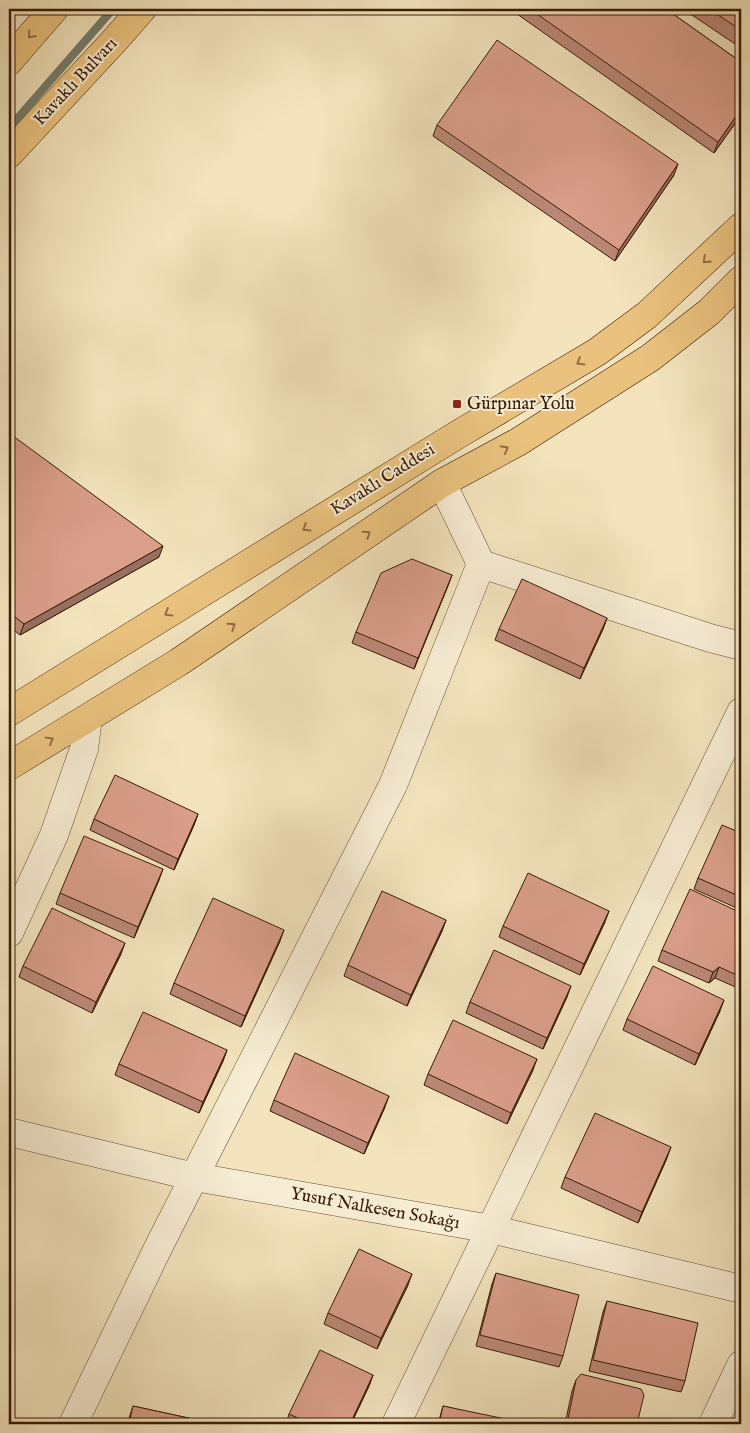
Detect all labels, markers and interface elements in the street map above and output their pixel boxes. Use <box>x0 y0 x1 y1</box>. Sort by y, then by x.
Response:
one-way arrow <box>28 29 37 38</box>
street label: Kavaklı Bulvarı <box>29 33 123 131</box>
one-way arrow <box>702 254 711 263</box>
one-way arrow <box>576 356 585 366</box>
place label: Gürpınar Yolu <box>467 393 575 416</box>
marker: Gürpınar Yolu <box>451 398 463 410</box>
street label: Kavaklı Caddesi <box>327 439 440 521</box>
one-way arrow <box>500 445 509 455</box>
one-way arrow <box>302 521 311 531</box>
one-way arrow <box>362 531 371 541</box>
one-way arrow <box>164 607 173 617</box>
one-way arrow <box>227 623 236 632</box>
one-way arrow <box>45 737 54 747</box>
street label: Yusuf Nalkesen Sokağı <box>289 1183 462 1235</box>

